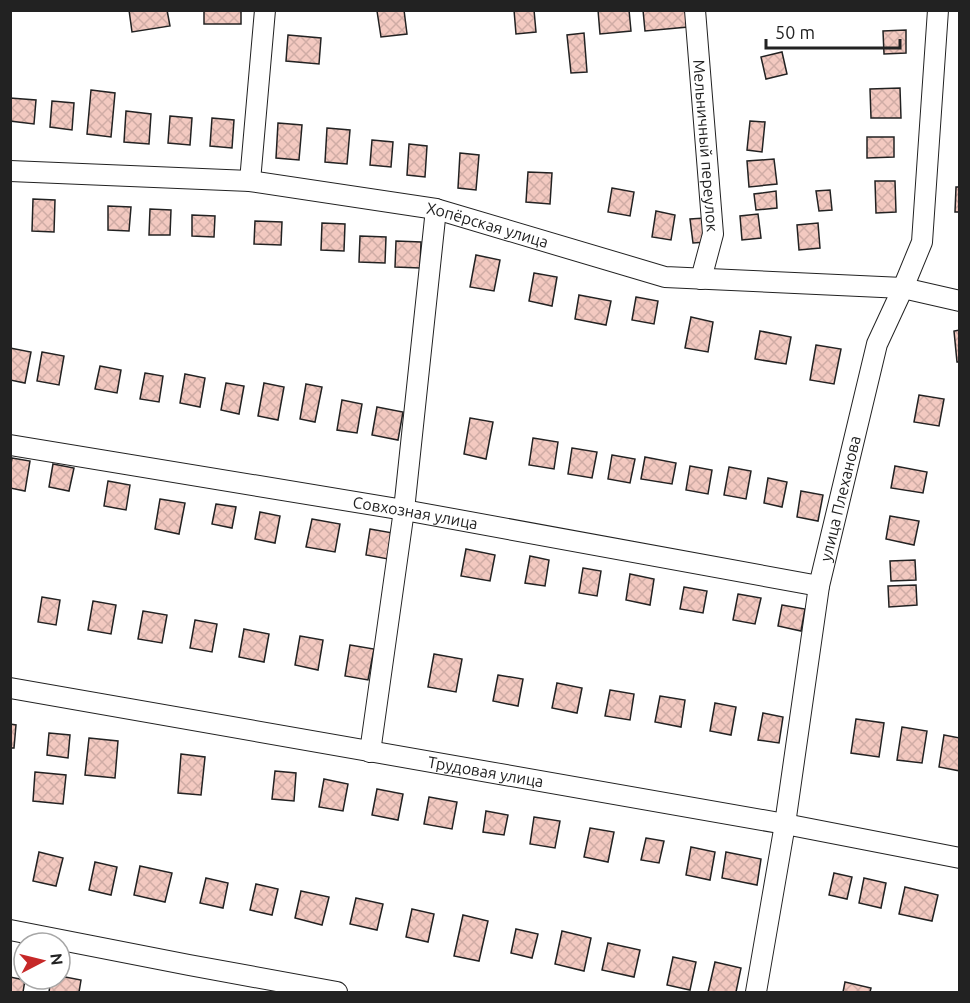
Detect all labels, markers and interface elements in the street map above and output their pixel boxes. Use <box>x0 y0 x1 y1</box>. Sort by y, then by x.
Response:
scale bar <box>766 12 900 50</box>
text: 50 m <box>775 22 815 42</box>
street label: Мельничный переулок <box>690 59 722 232</box>
street label: Хопёрская улица <box>425 199 551 251</box>
street label: улица Плеханова <box>816 434 864 563</box>
street label: Совхозная улица <box>352 493 479 532</box>
street label: Трудовая улица <box>426 752 545 790</box>
north arrow <box>12 931 72 991</box>
text: N <box>47 952 67 966</box>

